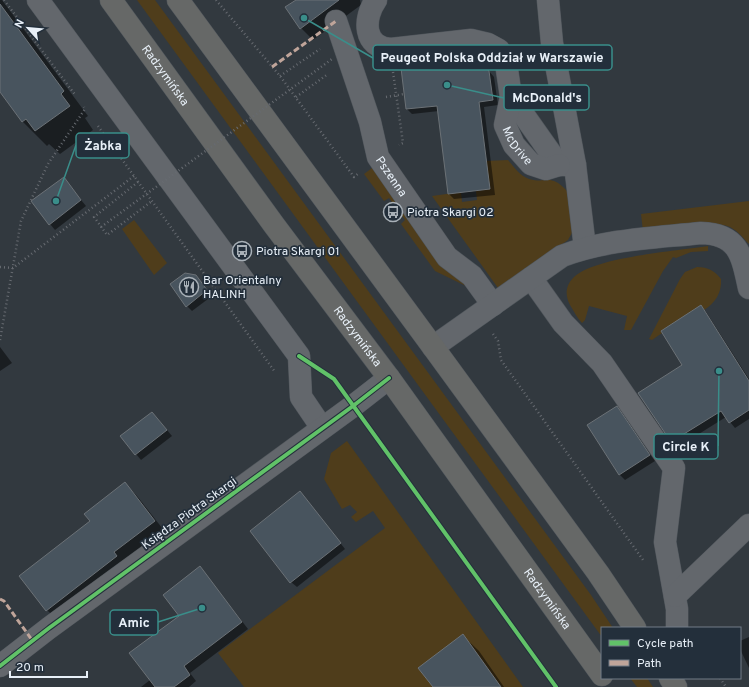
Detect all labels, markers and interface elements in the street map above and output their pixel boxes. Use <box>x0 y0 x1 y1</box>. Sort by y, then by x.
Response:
north arrow <box>8 8 48 48</box>
text: N <box>12 17 28 31</box>
street label: Radzymińska <box>137 42 192 110</box>
callout: Peugeot Polska Oddział w Warszawie <box>373 45 612 70</box>
text: Peugeot Polska Oddział w Warszawie <box>380 51 604 67</box>
callout: McDonald's <box>504 85 589 110</box>
text: McDonald's <box>512 91 582 107</box>
street label: McDrive <box>498 124 536 169</box>
callout: Żabka <box>76 133 129 158</box>
text: Żabka <box>84 138 122 155</box>
street label: Pszenna <box>371 154 410 200</box>
bus stop icon: Piotra Skargi 02 <box>382 201 404 223</box>
place label: Piotra Skargi 02 <box>407 205 494 221</box>
bus stop icon: Piotra Skargi 01 <box>231 240 253 262</box>
place label: Piotra Skargi 01 <box>256 244 340 260</box>
place label: Bar Orientalny HALINH <box>203 273 282 303</box>
restaurant icon: Bar Orientalny HALINH <box>178 276 200 298</box>
street label: Radzymińska <box>329 303 385 370</box>
callout: Circle K <box>654 434 718 459</box>
text: Circle K <box>662 440 710 456</box>
street label: Księdza Piotra Skargi <box>139 474 240 554</box>
street label: Radzymińska <box>519 566 574 633</box>
callout: Amic <box>110 610 158 635</box>
text: Amic <box>118 616 150 632</box>
legend <box>601 627 741 679</box>
text: Cycle path <box>637 636 694 652</box>
scale bar <box>10 653 87 679</box>
text: Path <box>637 656 662 672</box>
text: 20 m <box>16 660 44 676</box>

